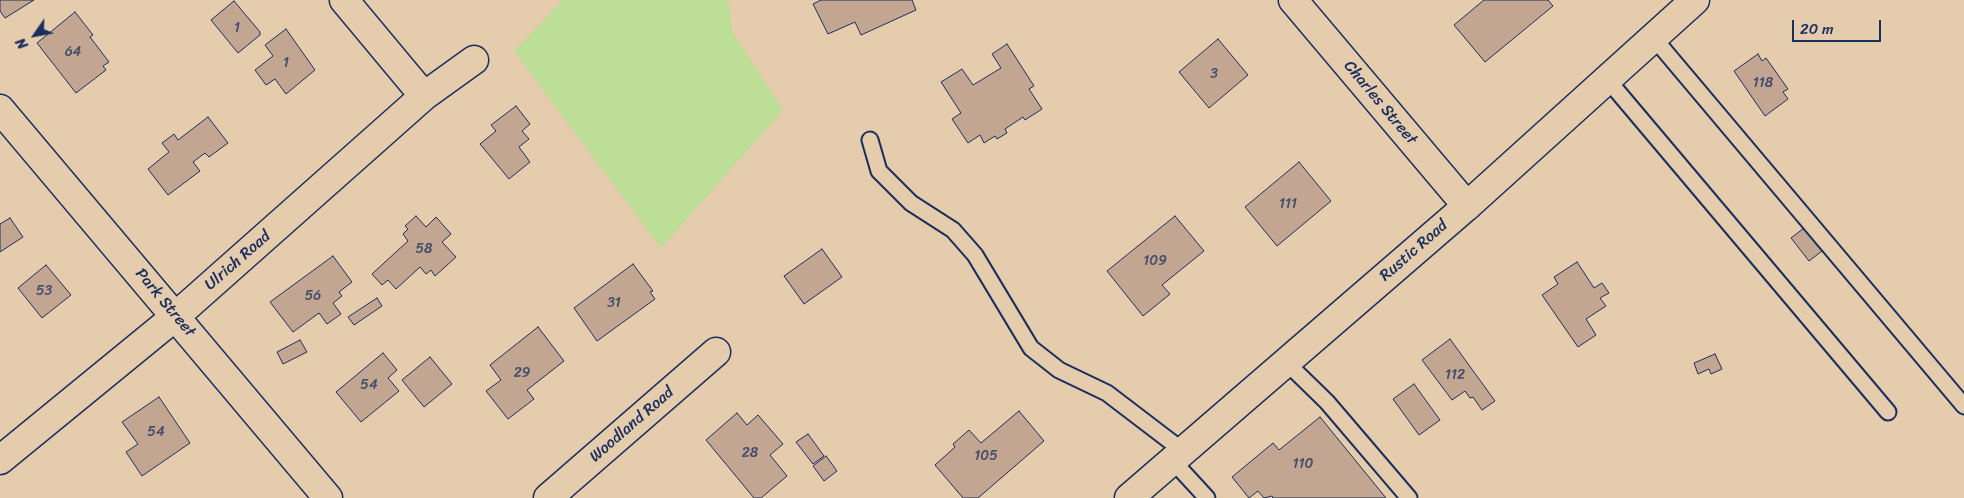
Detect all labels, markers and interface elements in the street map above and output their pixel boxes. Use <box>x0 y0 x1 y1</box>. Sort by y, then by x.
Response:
north arrow <box>10 10 60 60</box>
scale bar <box>1794 10 1883 42</box>
text: 20 m <box>1800 16 1834 42</box>
house number: 1 <box>234 20 240 36</box>
text: N <box>9 33 35 54</box>
house number: 64 <box>65 44 81 60</box>
house number: 1 <box>283 55 289 71</box>
street label: Charles Street <box>1339 57 1421 149</box>
house number: 3 <box>1210 66 1218 82</box>
house number: 118 <box>1753 75 1773 91</box>
house number: 111 <box>1279 196 1297 212</box>
street label: Rustic Road <box>1376 216 1452 286</box>
street label: Ulrich Road <box>201 227 275 295</box>
house number: 58 <box>416 241 432 257</box>
house number: 109 <box>1143 253 1167 269</box>
street label: Park Street <box>131 265 199 341</box>
house number: 53 <box>36 283 52 299</box>
house number: 56 <box>305 288 321 304</box>
house number: 31 <box>607 295 621 311</box>
house number: 29 <box>514 365 530 381</box>
house number: 112 <box>1445 367 1465 383</box>
house number: 54 <box>360 377 378 393</box>
street label: Woodland Road <box>586 383 678 467</box>
house number: 54 <box>147 424 165 440</box>
house number: 28 <box>742 445 758 461</box>
house number: 105 <box>974 448 998 464</box>
house number: 110 <box>1293 456 1313 472</box>

